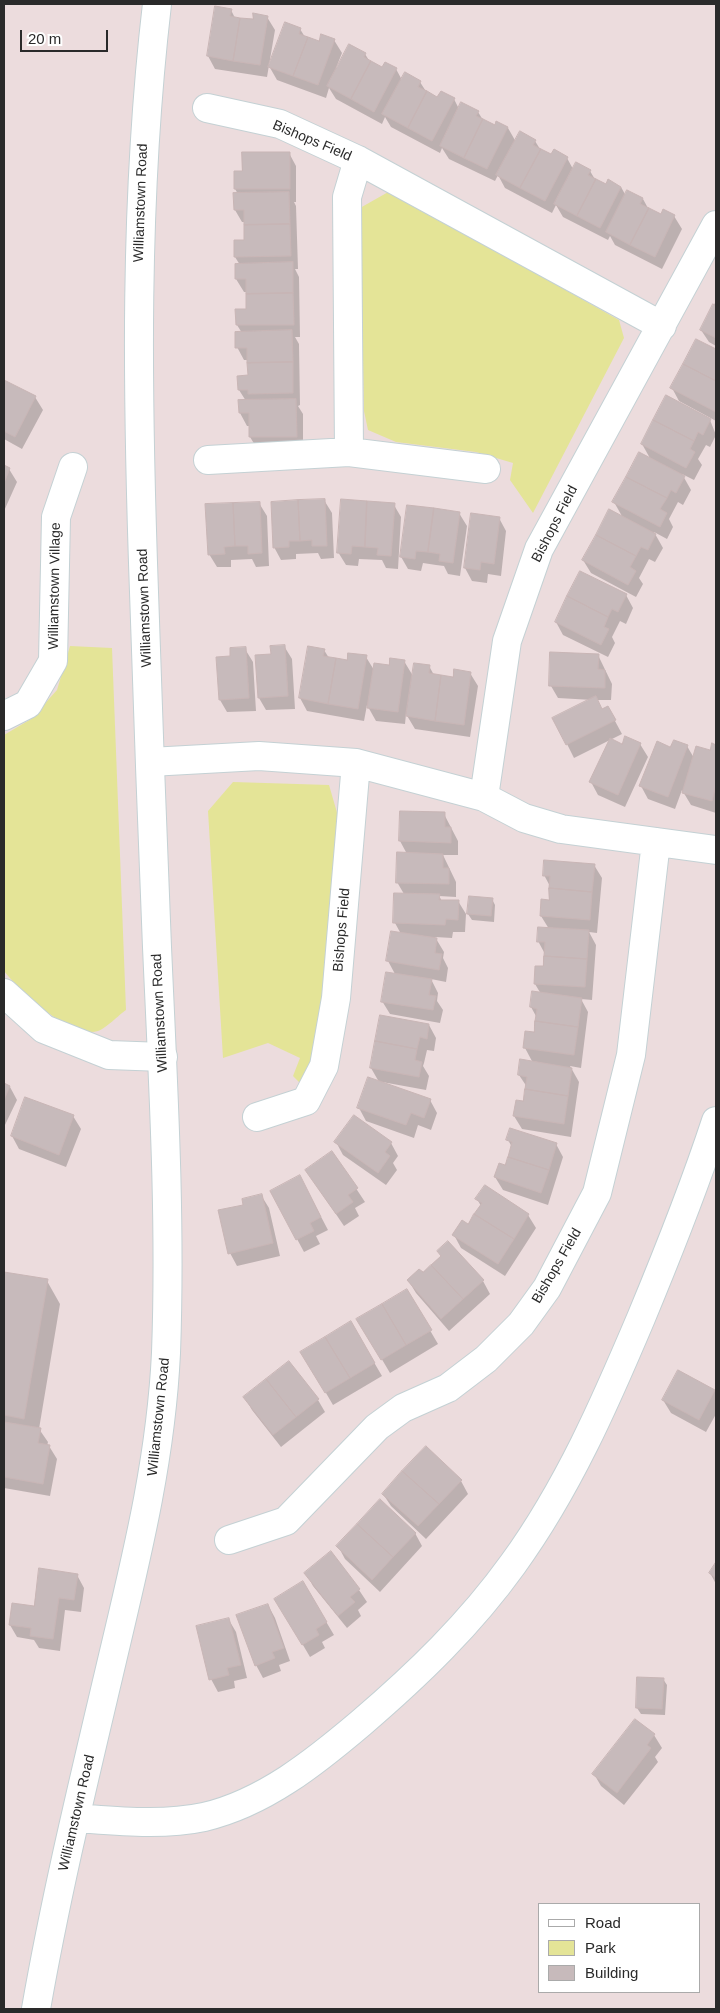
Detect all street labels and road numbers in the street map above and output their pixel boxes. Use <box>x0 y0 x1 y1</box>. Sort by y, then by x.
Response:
street label: Bishops Field <box>270 117 354 165</box>
street label: Williamstown Road <box>131 143 151 263</box>
street label: Bishops Field <box>528 483 582 565</box>
street label: Williamstown Village <box>45 522 65 650</box>
street label: Williamstown Road <box>135 548 155 668</box>
street label: Bishops Field <box>330 887 354 973</box>
street label: Williamstown Road <box>148 953 172 1073</box>
street label: Bishops Field <box>529 1225 585 1307</box>
street label: Williamstown Road <box>144 1357 174 1477</box>
street label: Williamstown Road <box>55 1753 99 1873</box>

